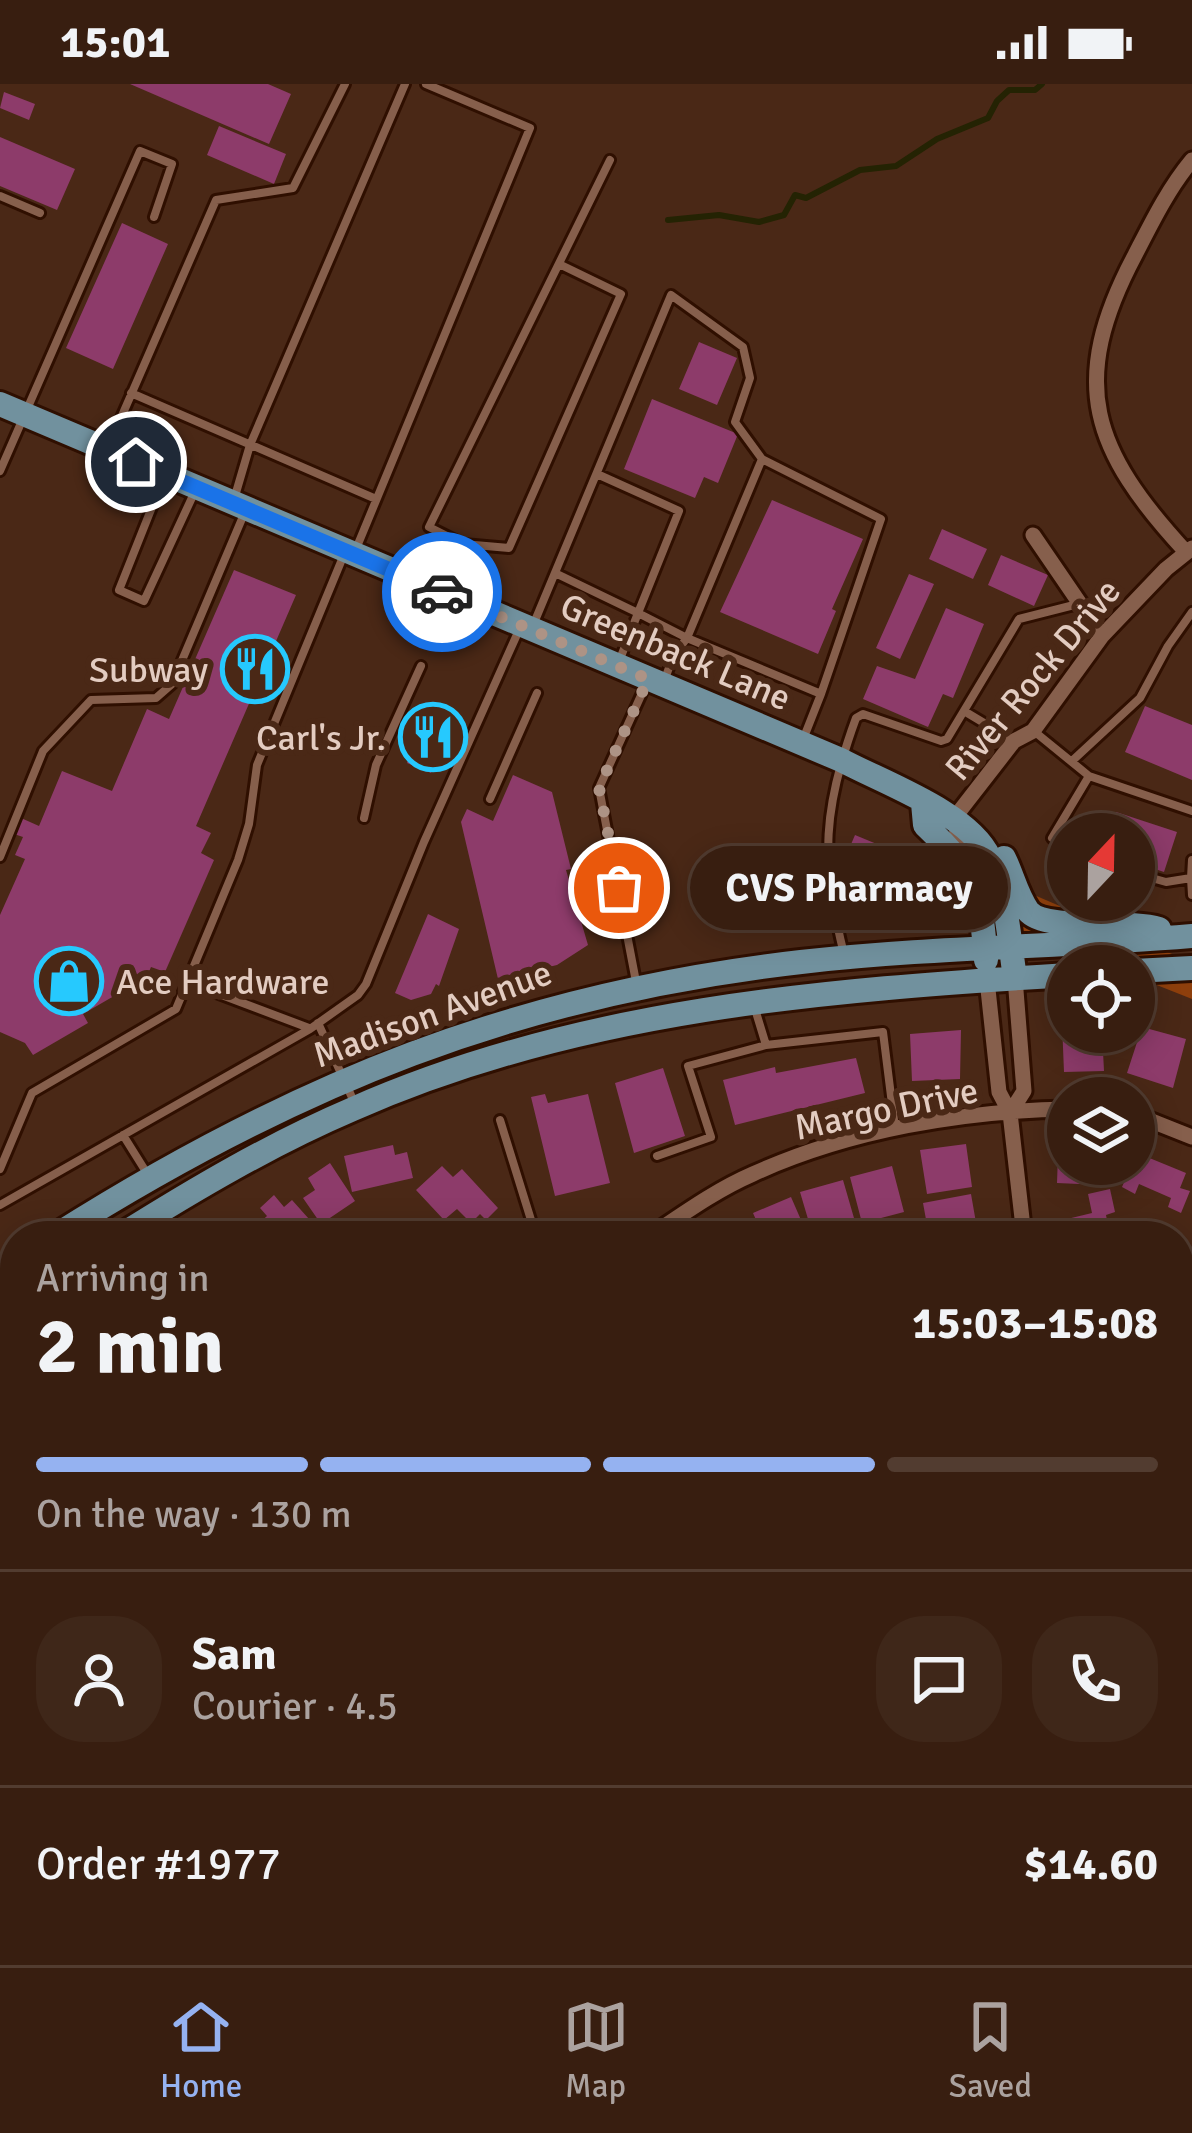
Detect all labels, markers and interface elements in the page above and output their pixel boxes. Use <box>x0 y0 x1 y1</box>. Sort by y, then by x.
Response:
text: 15:01 <box>60 15 170 70</box>
pin <box>85 411 187 513</box>
icon: home <box>103 429 169 495</box>
courier <box>382 532 502 652</box>
icon: car <box>409 559 475 625</box>
street label: River Rock Drive <box>936 570 1131 790</box>
street label: Greenback Lane <box>554 584 797 721</box>
restaurant icon: Subway <box>220 634 290 704</box>
place label: Subway <box>89 648 208 693</box>
restaurant icon: Carl's Jr. <box>398 702 468 772</box>
place label: Carl's Jr. <box>256 716 386 761</box>
north arrow <box>1047 813 1155 921</box>
map controls <box>1047 813 1155 1185</box>
pin <box>568 837 670 939</box>
callout: CVS Pharmacy <box>691 846 1009 930</box>
icon: bag <box>586 855 652 921</box>
text: CVS Pharmacy <box>725 864 973 912</box>
button: locate <box>1047 945 1155 1053</box>
shop icon: Ace Hardware <box>34 946 104 1016</box>
street label: Madison Avenue <box>307 950 558 1078</box>
place label: Ace Hardware <box>116 960 329 1005</box>
street label: Margo Drive <box>790 1068 982 1151</box>
button: layers <box>1047 1077 1155 1185</box>
text: Arriving in <box>36 1254 210 1302</box>
text: 15:03–15:08 <box>912 1296 1158 1351</box>
text: 2 min <box>36 1299 224 1395</box>
text: On the way · 130 m <box>36 1490 352 1538</box>
button: person <box>36 1616 162 1742</box>
button: chat <box>876 1616 1002 1742</box>
button: phone <box>1032 1616 1158 1742</box>
text: Sam <box>192 1627 277 1682</box>
text: Courier · 4.5 <box>192 1682 398 1730</box>
text: Order #1977 <box>36 1837 281 1892</box>
text: $14.60 <box>1024 1837 1158 1892</box>
tab: Home <box>160 1994 242 2107</box>
tab: Map <box>563 1994 629 2107</box>
tab: Saved <box>949 1994 1032 2107</box>

